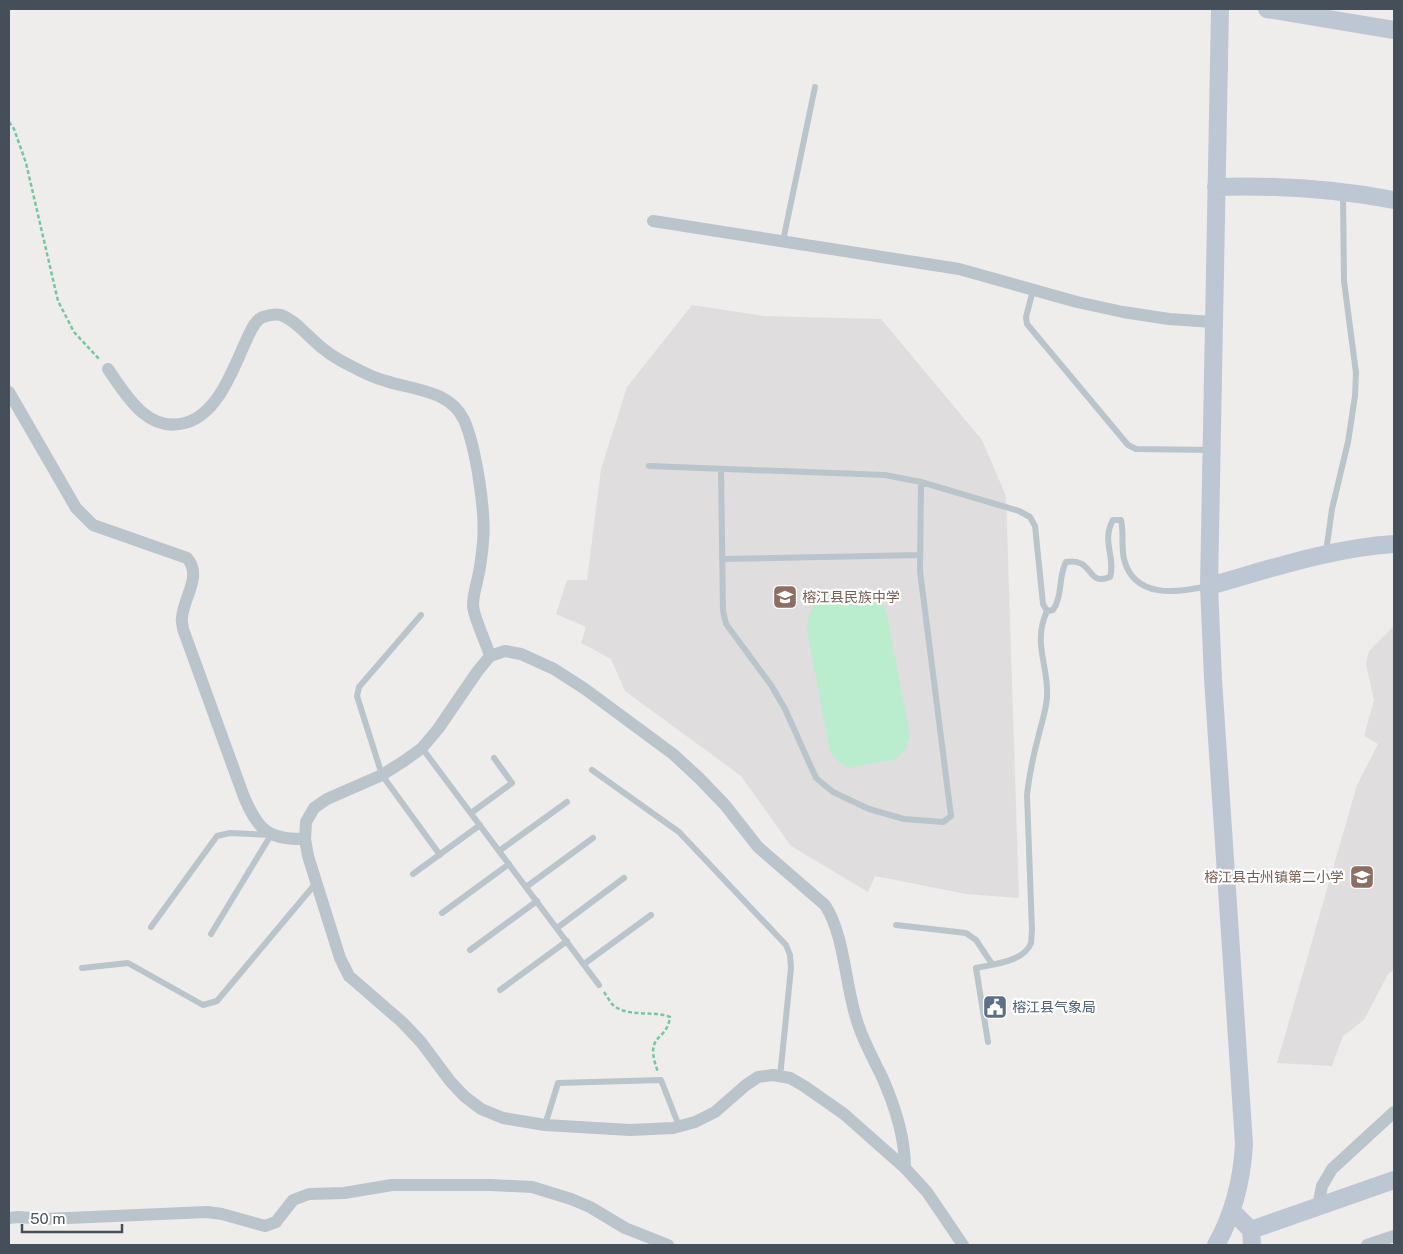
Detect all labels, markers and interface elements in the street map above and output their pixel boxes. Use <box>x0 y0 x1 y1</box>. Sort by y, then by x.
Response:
school or university icon: 榕江县民族中学 <box>772 584 798 610</box>
place label: 榕江县民族中学 <box>802 589 900 605</box>
school or university icon: 榕江县古州镇第二小学 <box>1349 864 1375 890</box>
place label: 榕江县古州镇第二小学 <box>1204 869 1344 885</box>
public building icon: 榕江县气象局 <box>982 994 1008 1020</box>
place label: 榕江县气象局 <box>1012 999 1096 1015</box>
scale bar <box>22 1202 122 1234</box>
text: 50 m <box>30 1210 65 1227</box>

